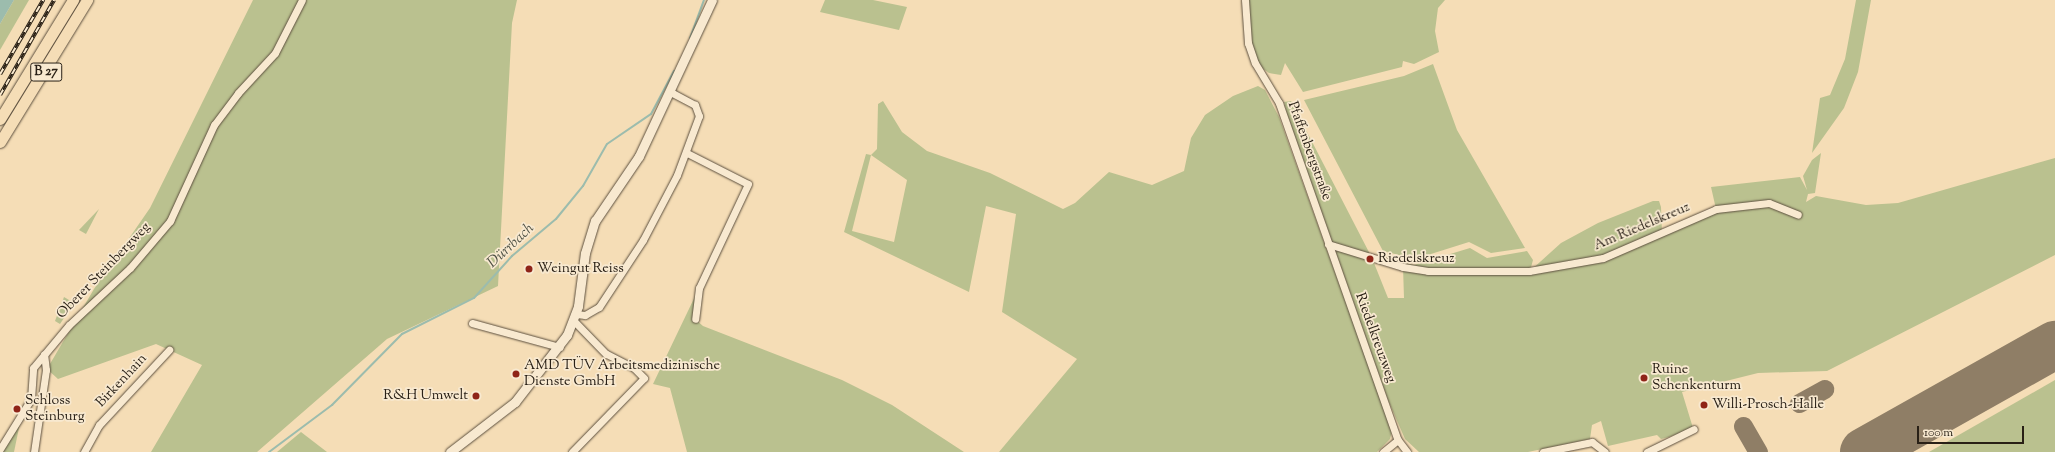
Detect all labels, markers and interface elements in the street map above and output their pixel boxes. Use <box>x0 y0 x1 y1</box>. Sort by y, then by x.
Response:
road number: B 27 <box>30 61 62 83</box>
street label: Pfaffenbergstraße <box>1283 99 1335 203</box>
street label: Am Riedelskreuz <box>1592 199 1692 255</box>
street label: Oberer Steinbergweg <box>54 219 154 323</box>
water label: Dürrbach <box>484 220 538 272</box>
place label: Riedelskreuz <box>1378 251 1455 267</box>
marker: Riedelskreuz <box>1365 254 1375 264</box>
place label: Weingut Reiss <box>537 261 624 277</box>
marker: Weingut Reiss <box>524 264 534 274</box>
street label: Riedelkreuzweg <box>1351 291 1399 385</box>
street label: Birkenhain <box>93 351 151 411</box>
place label: AMD TÜV Arbeitsmedizinische Dienste GmbH <box>524 358 720 390</box>
place label: Ruine Schenkenturm <box>1652 362 1741 394</box>
marker: AMD TÜV Arbeitsmedizinische Dienste GmbH <box>511 369 521 379</box>
marker: Ruine Schenkenturm <box>1639 373 1649 383</box>
place label: R&H Umwelt <box>383 388 468 404</box>
marker: R&H Umwelt <box>471 391 481 401</box>
place label: Schloss Steinburg <box>25 393 85 426</box>
place label: Willi-Prosch-Halle <box>1712 397 1824 413</box>
marker: Willi-Prosch-Halle <box>1699 400 1709 410</box>
marker: Schloss Steinburg <box>12 404 22 414</box>
scale bar <box>1919 418 2026 444</box>
text: 100 m <box>1924 424 1953 442</box>

